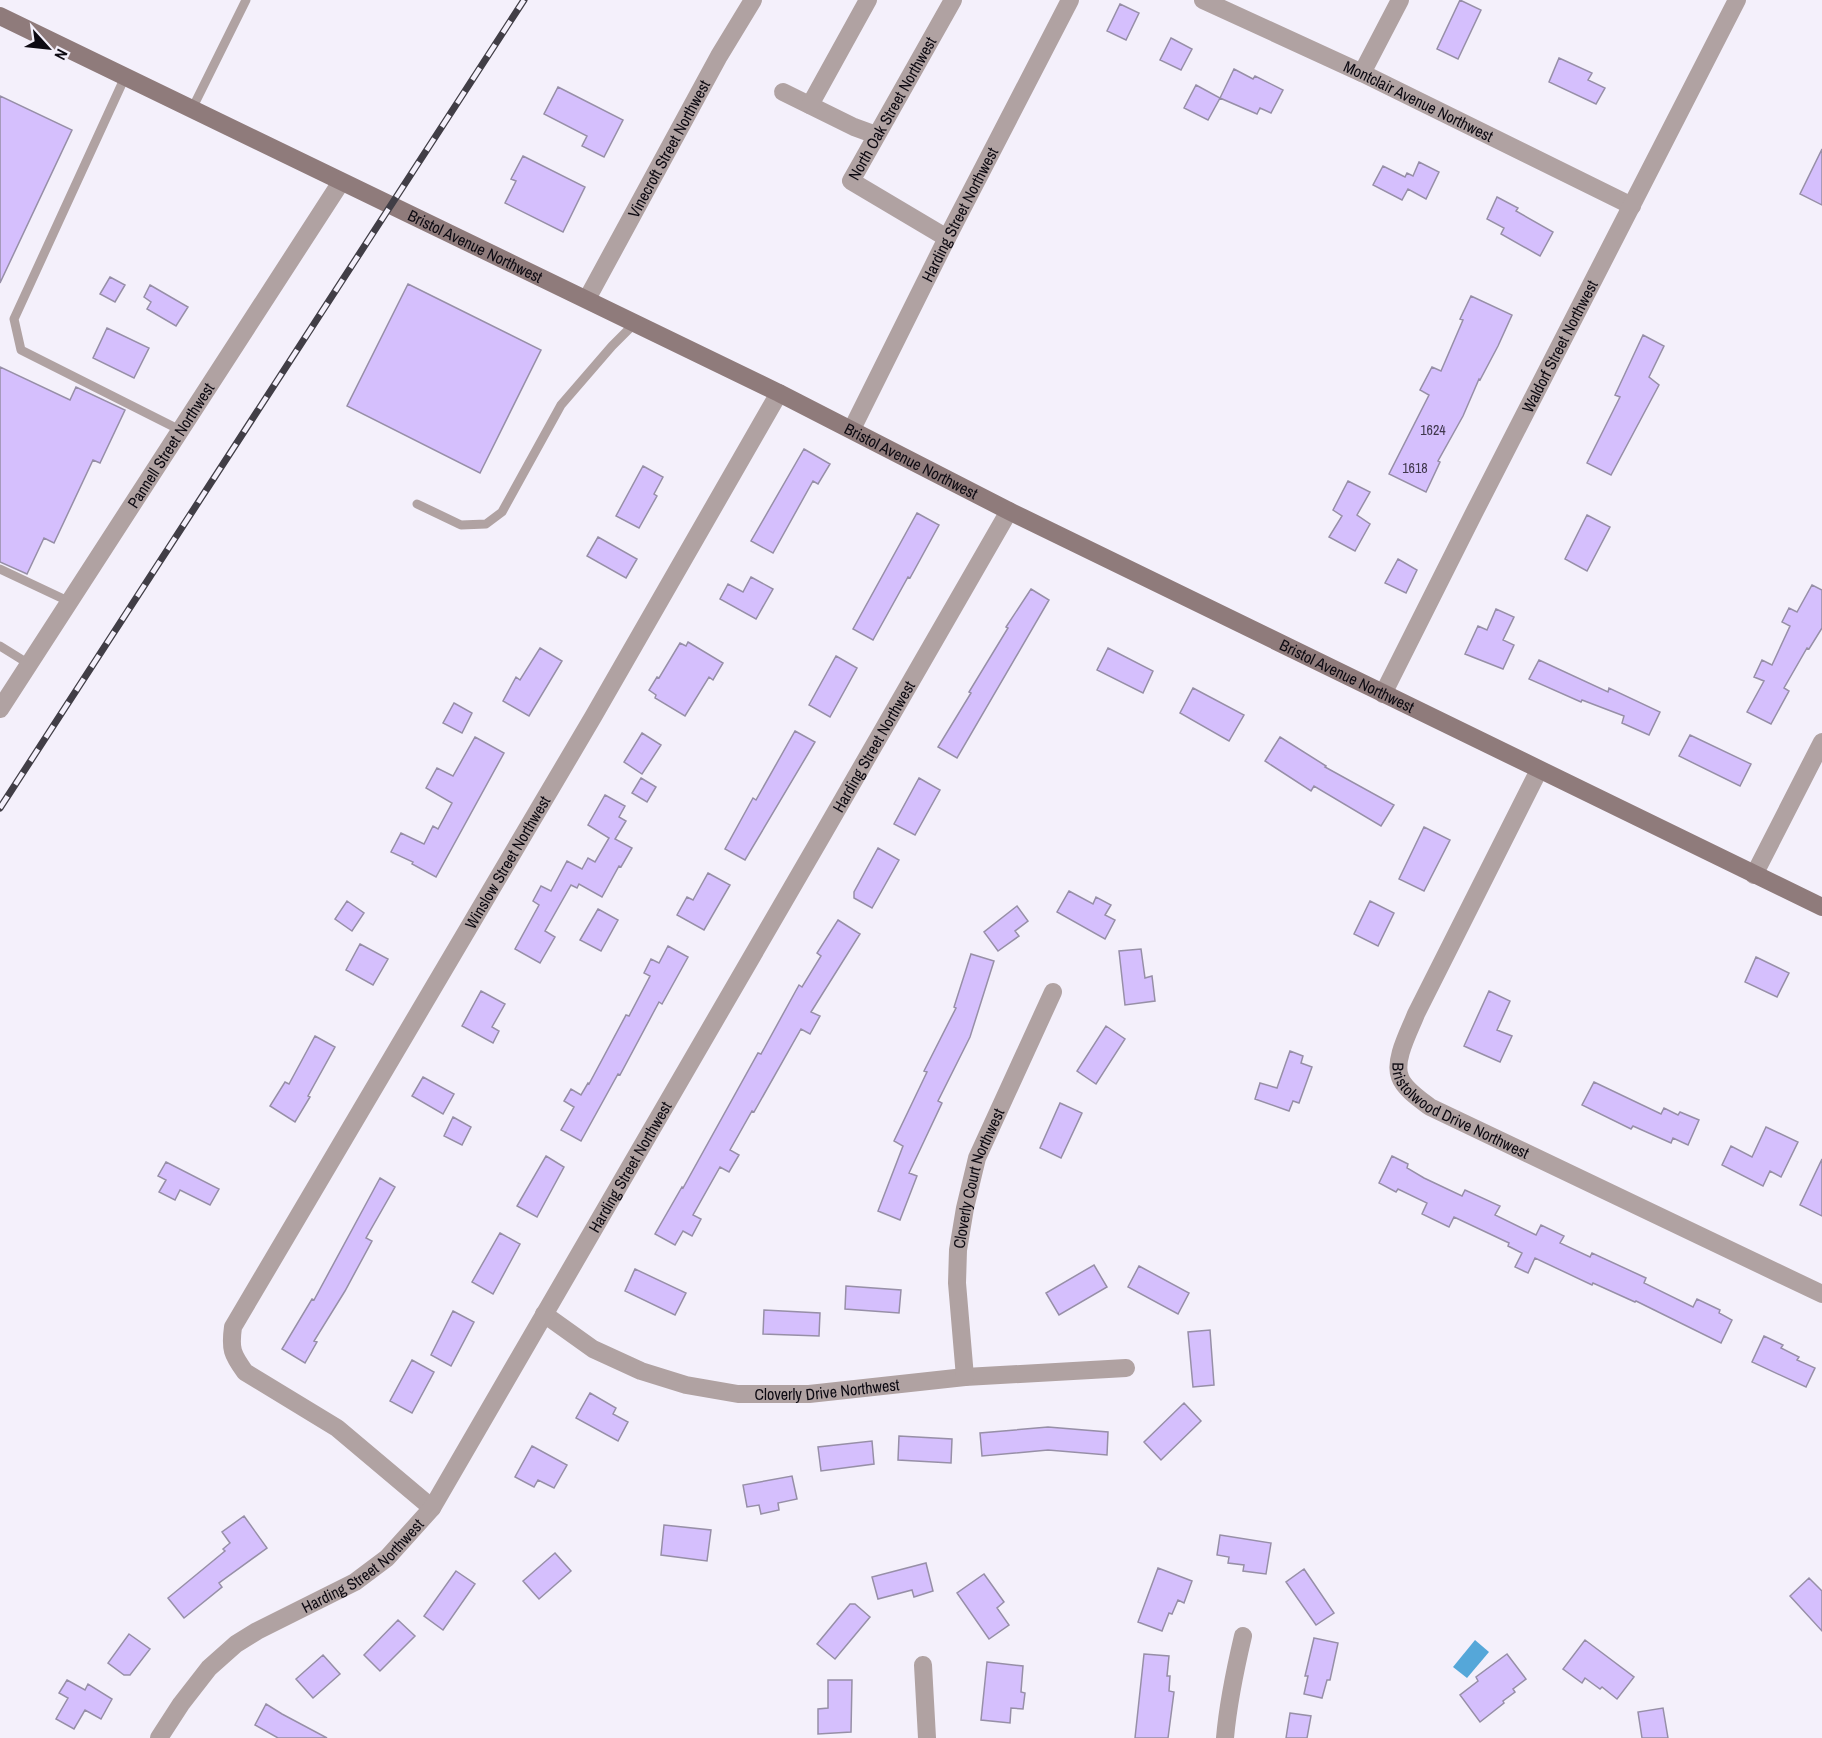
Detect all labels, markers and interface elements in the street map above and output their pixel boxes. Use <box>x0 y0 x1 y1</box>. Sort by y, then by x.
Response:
north arrow <box>18 18 78 78</box>
street label: North Oak Street Northwest <box>843 32 941 184</box>
text: N <box>49 46 73 64</box>
street label: Montclair Avenue Northwest <box>1340 55 1497 147</box>
street label: Vinecroft Street Northwest <box>622 76 715 222</box>
street label: Harding Street Northwest <box>916 143 1003 285</box>
street label: Bristol Avenue Northwest <box>404 204 547 288</box>
street label: Waldorf Street Northwest <box>1516 276 1603 416</box>
street label: Pannell Street Northwest <box>122 378 219 512</box>
street label: Bristol Avenue Northwest <box>841 417 982 504</box>
house number: 1624 <box>1420 421 1446 439</box>
house number: 1618 <box>1402 459 1428 477</box>
street label: Bristol Avenue Northwest <box>1276 634 1418 718</box>
street label: Harding Street Northwest <box>827 676 920 816</box>
street label: Winslow Street Northwest <box>459 791 555 933</box>
street label: Bristolwood Drive Northwest <box>1387 1062 1533 1164</box>
street label: Harding Street Northwest <box>583 1097 677 1237</box>
street label: Cloverly Court Northwest <box>947 1104 1009 1250</box>
street label: Cloverly Drive Northwest <box>754 1373 901 1405</box>
street label: Harding Street Northwest <box>298 1514 429 1618</box>

